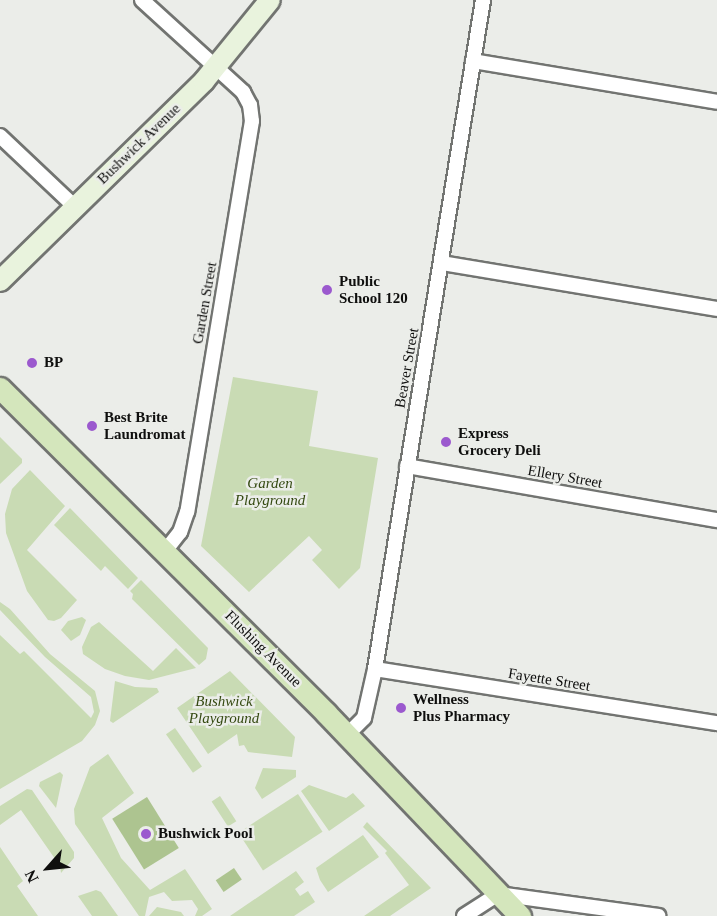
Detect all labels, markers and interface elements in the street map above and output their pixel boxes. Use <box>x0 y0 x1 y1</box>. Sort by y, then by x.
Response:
street label: Bushwick Avenue <box>93 100 185 188</box>
street label: Garden Street <box>189 261 221 345</box>
place label: Public School 120 <box>339 272 408 307</box>
marker: Public School 120 <box>320 283 334 297</box>
street label: Beaver Street <box>391 326 423 410</box>
place label: BP <box>44 354 63 372</box>
marker: BP <box>25 356 39 370</box>
place label: Best Brite Laundromat <box>104 408 185 443</box>
marker: Best Brite Laundromat <box>85 419 99 433</box>
place label: Express Grocery Deli <box>458 424 541 459</box>
marker: Express Grocery Deli <box>439 435 453 449</box>
street label: Ellery Street <box>526 462 604 492</box>
park label: Garden Playground <box>235 474 305 509</box>
street label: Flushing Avenue <box>221 607 305 691</box>
street label: Fayette Street <box>507 665 591 695</box>
place label: Wellness Plus Pharmacy <box>413 690 510 725</box>
park label: Bushwick Playground <box>189 692 259 727</box>
marker: Wellness Plus Pharmacy <box>394 701 408 715</box>
place label: Bushwick Pool <box>158 825 253 843</box>
marker: Bushwick Pool <box>139 827 153 841</box>
north arrow <box>18 838 78 898</box>
text: N <box>21 867 42 885</box>

